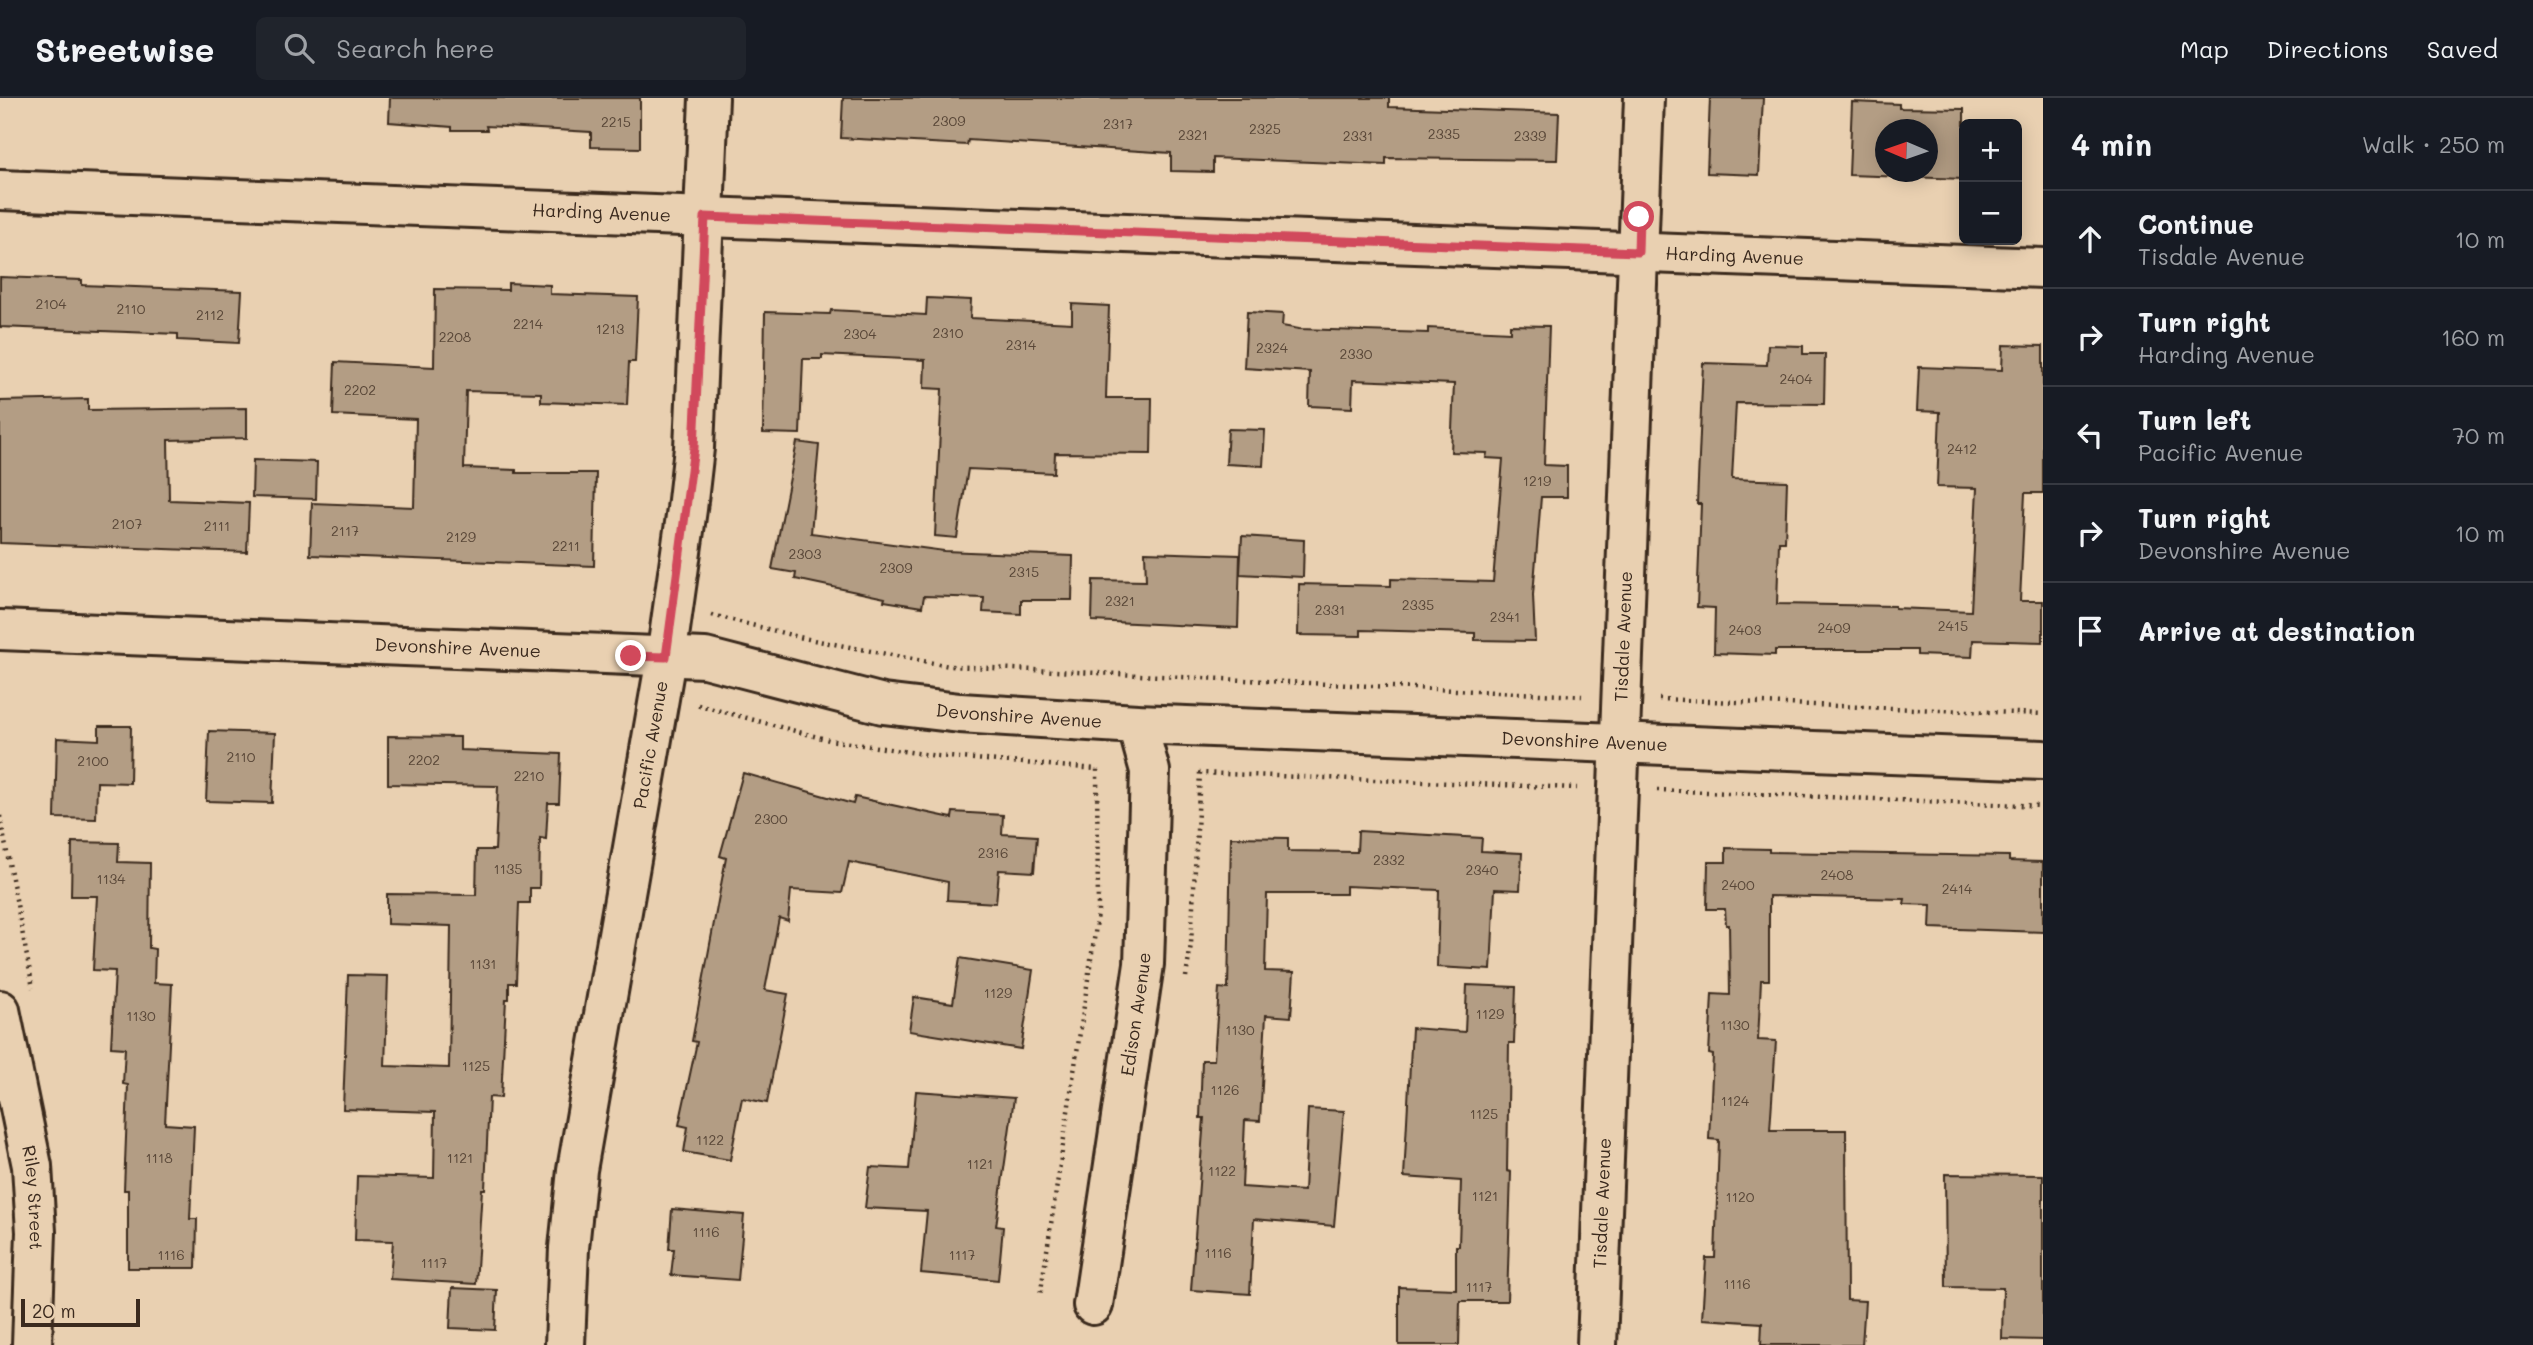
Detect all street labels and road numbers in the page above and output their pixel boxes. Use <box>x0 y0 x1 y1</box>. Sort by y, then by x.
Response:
street label: Harding Avenue <box>532 197 671 227</box>
street label: Harding Avenue <box>1665 241 1804 270</box>
street label: Tisdale Avenue <box>1608 571 1637 702</box>
street label: Devonshire Avenue <box>374 632 541 662</box>
street label: Pacific Avenue <box>627 679 673 811</box>
street label: Devonshire Avenue <box>935 697 1103 733</box>
street label: Devonshire Avenue <box>1501 725 1668 756</box>
street label: Edison Avenue <box>1114 952 1155 1078</box>
street label: Tisdale Avenue <box>1587 1137 1616 1269</box>
street label: Riley Street <box>17 1143 49 1251</box>

